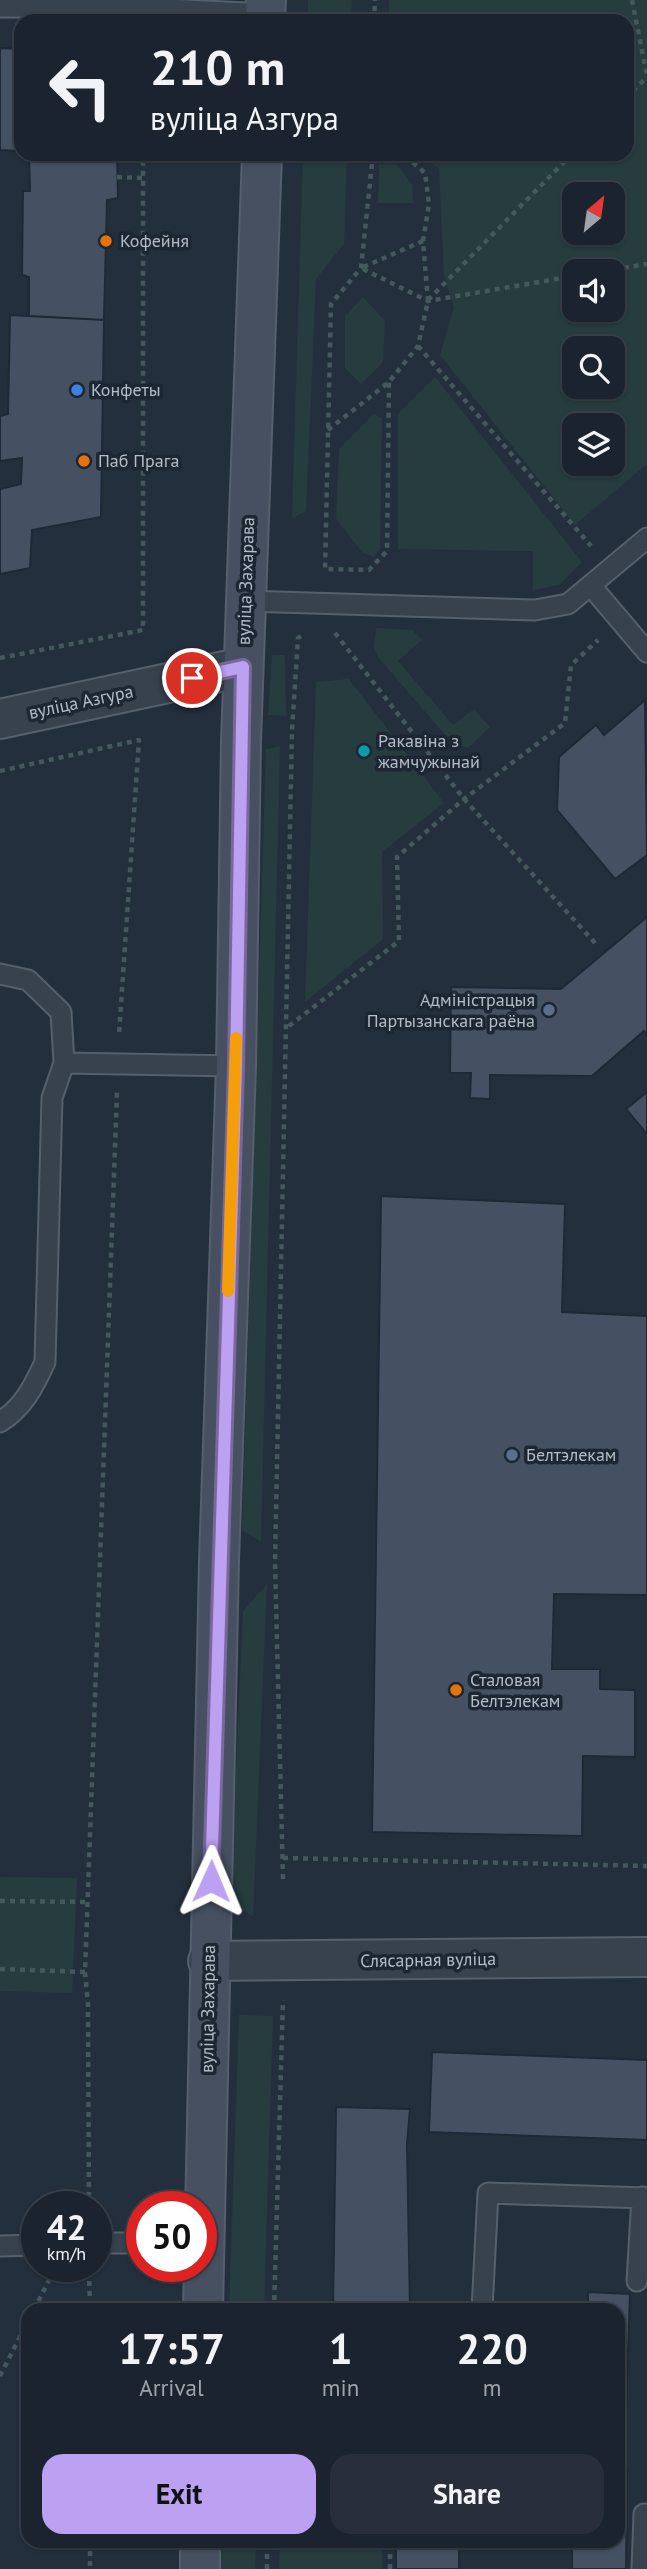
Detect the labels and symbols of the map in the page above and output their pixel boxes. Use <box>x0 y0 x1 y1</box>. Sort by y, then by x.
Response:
north arrow <box>562 182 625 245</box>
place label: Кофейня <box>120 229 189 252</box>
marker: Кофейня <box>98 233 114 249</box>
place label: Конфеты <box>91 378 161 401</box>
marker: Конфеты <box>69 382 85 398</box>
place label: Паб Прага <box>98 449 179 472</box>
marker: Паб Прага <box>76 453 92 469</box>
street label: вуліца Захарава <box>232 517 259 645</box>
pin <box>162 648 222 708</box>
street label: вуліца Азгура <box>27 679 135 724</box>
place label: Ракавіна з жамчужынай <box>378 729 480 773</box>
marker: Ракавіна з жамчужынай <box>356 743 372 759</box>
place label: Адміністрацыя Партызанскага раёна <box>367 988 535 1032</box>
marker: Адміністрацыя Партызанскага раёна <box>541 1002 557 1018</box>
place label: Белтэлекам <box>526 1443 616 1466</box>
marker: Белтэлекам <box>504 1447 520 1463</box>
place label: Сталовая Белтэлекам <box>470 1668 560 1712</box>
marker: Сталовая Белтэлекам <box>448 1682 464 1698</box>
position arrow <box>174 1844 248 1918</box>
street label: вуліца Захарава <box>195 1945 220 2073</box>
street label: Слясарная вуліца <box>360 1947 496 1972</box>
speed limit sign: 50 <box>126 2191 217 2282</box>

